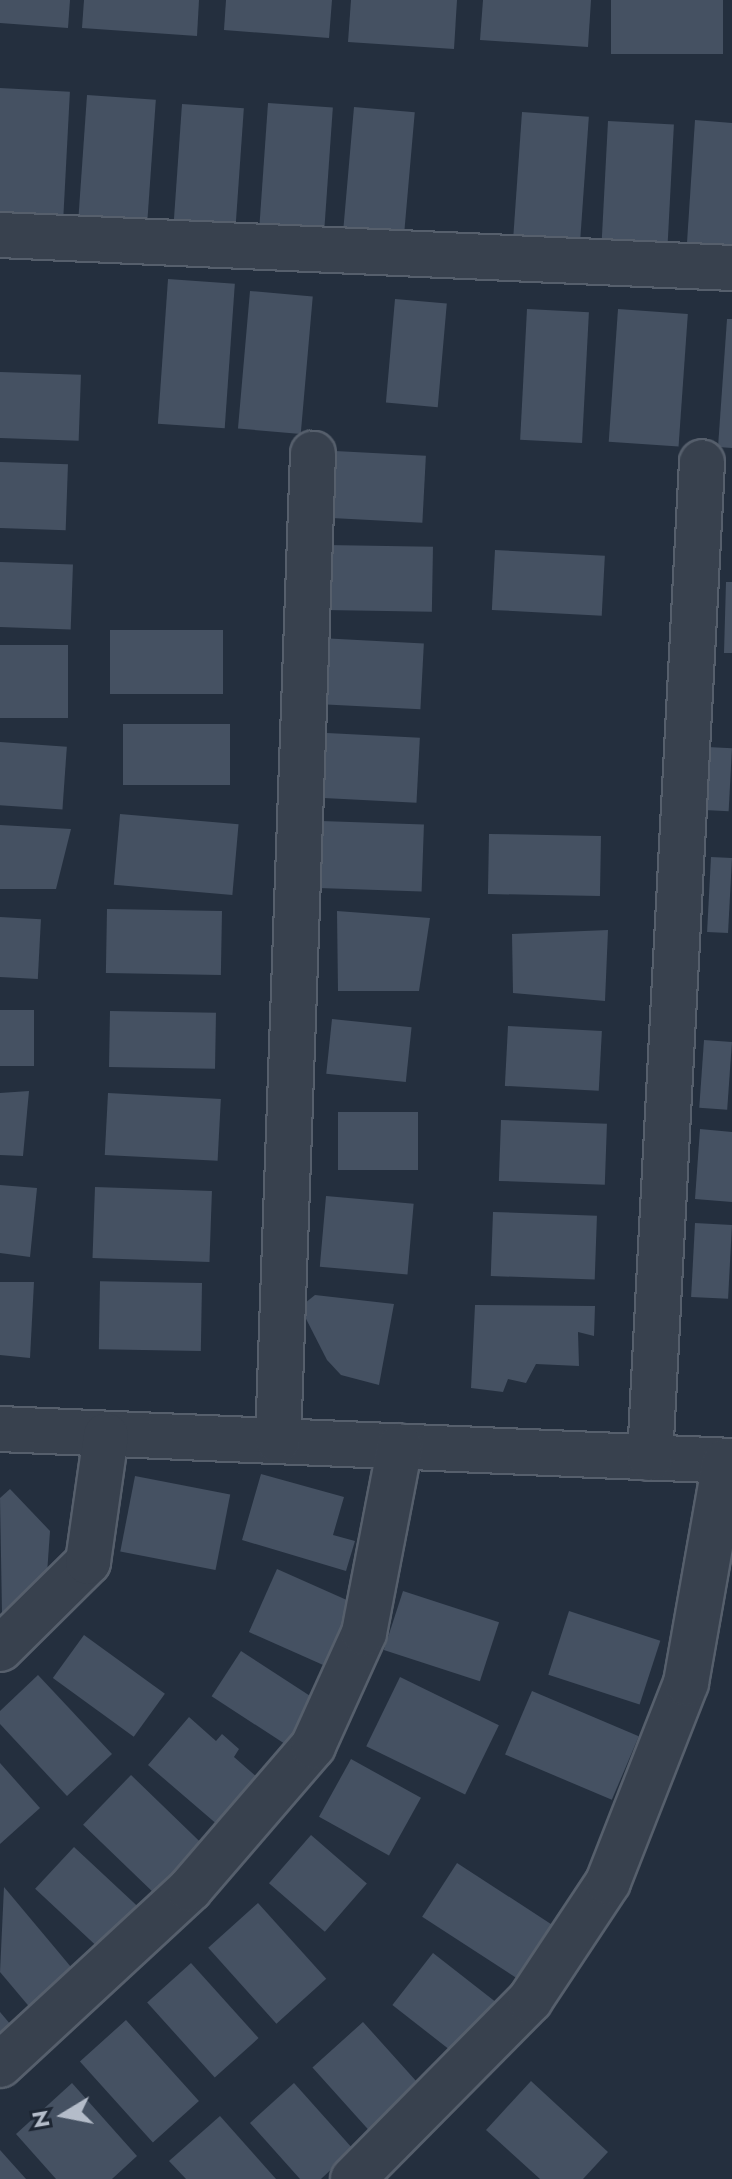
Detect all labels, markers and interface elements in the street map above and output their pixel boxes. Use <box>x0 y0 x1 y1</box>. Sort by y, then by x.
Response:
north arrow <box>24 2075 104 2155</box>
text: N <box>23 2108 58 2131</box>

